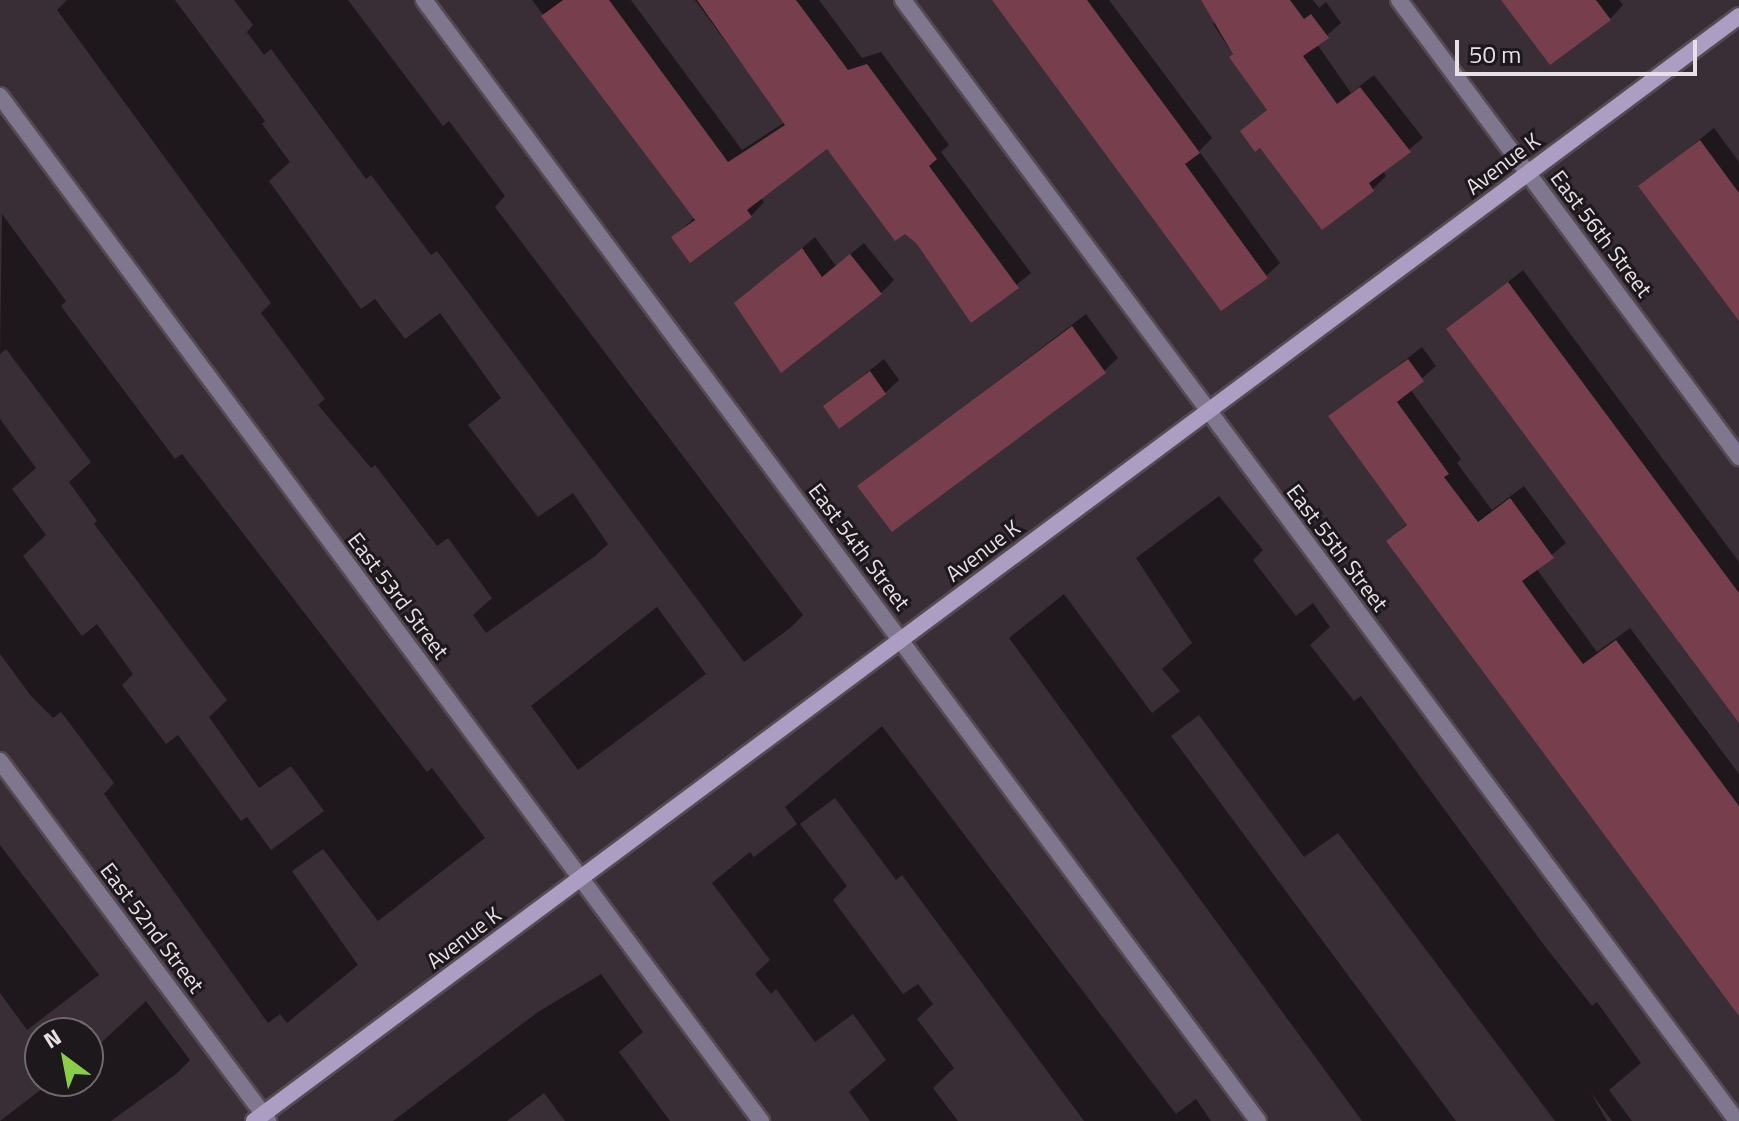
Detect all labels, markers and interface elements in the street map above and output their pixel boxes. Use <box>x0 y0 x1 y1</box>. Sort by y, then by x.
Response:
scale bar <box>1459 24 1701 74</box>
text: 50 m <box>1469 36 1521 72</box>
street label: Avenue K <box>1461 128 1545 200</box>
street label: East 56th Street <box>1545 165 1657 303</box>
street label: East 54th Street <box>803 478 915 616</box>
street label: East 55th Street <box>1281 479 1393 617</box>
street label: Avenue K <box>941 515 1025 587</box>
street label: East 53rd Street <box>342 528 454 664</box>
street label: East 52nd Street <box>95 858 209 998</box>
street label: Avenue K <box>422 902 506 974</box>
north arrow <box>24 1017 104 1097</box>
text: N <box>37 1020 68 1057</box>

